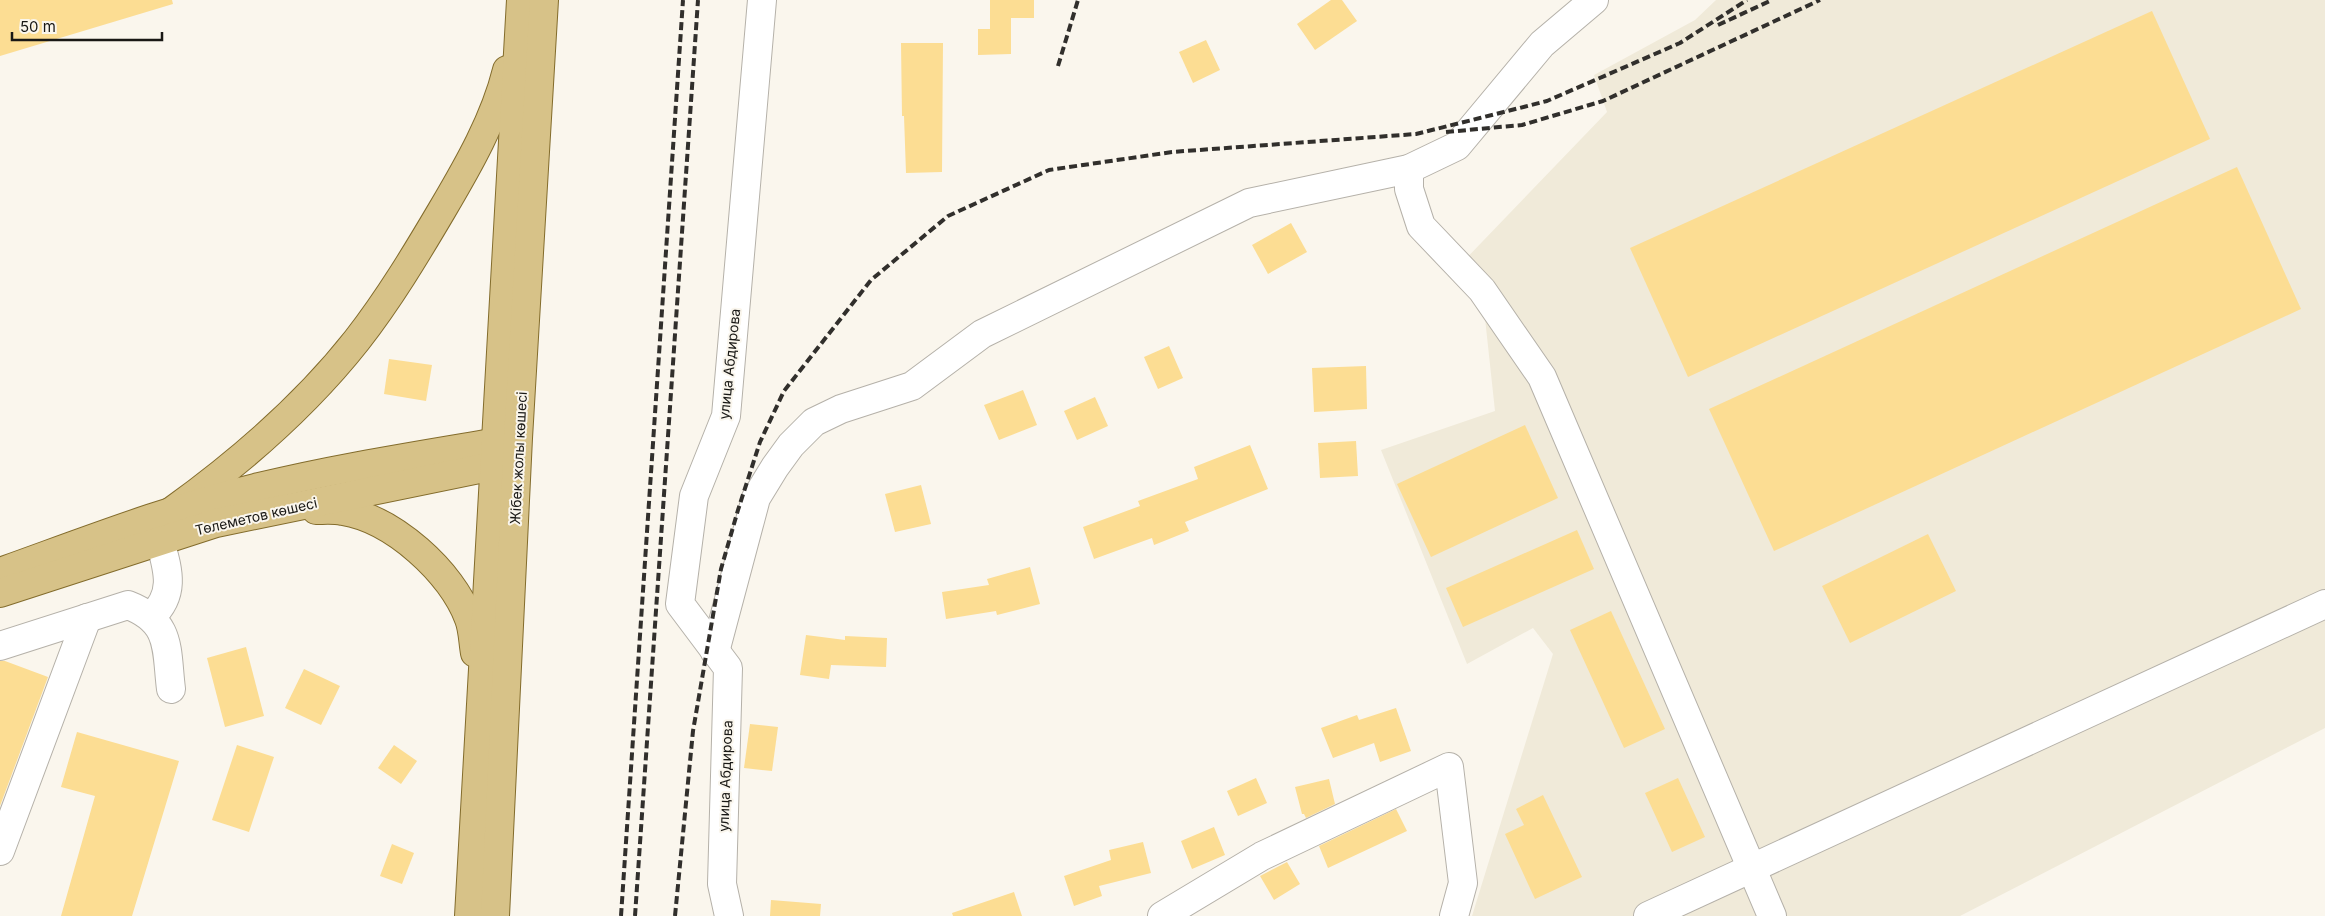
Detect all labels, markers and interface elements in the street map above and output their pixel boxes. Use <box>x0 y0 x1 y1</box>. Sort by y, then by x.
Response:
scale bar <box>12 10 162 42</box>
text: 50 m <box>20 17 56 36</box>
street label: улица Абдирова <box>715 308 743 420</box>
street label: Жібек жолы көшесі <box>506 391 530 525</box>
street label: Төлеметов көшесі <box>193 494 319 538</box>
street label: улица Абдирова <box>715 720 735 832</box>

